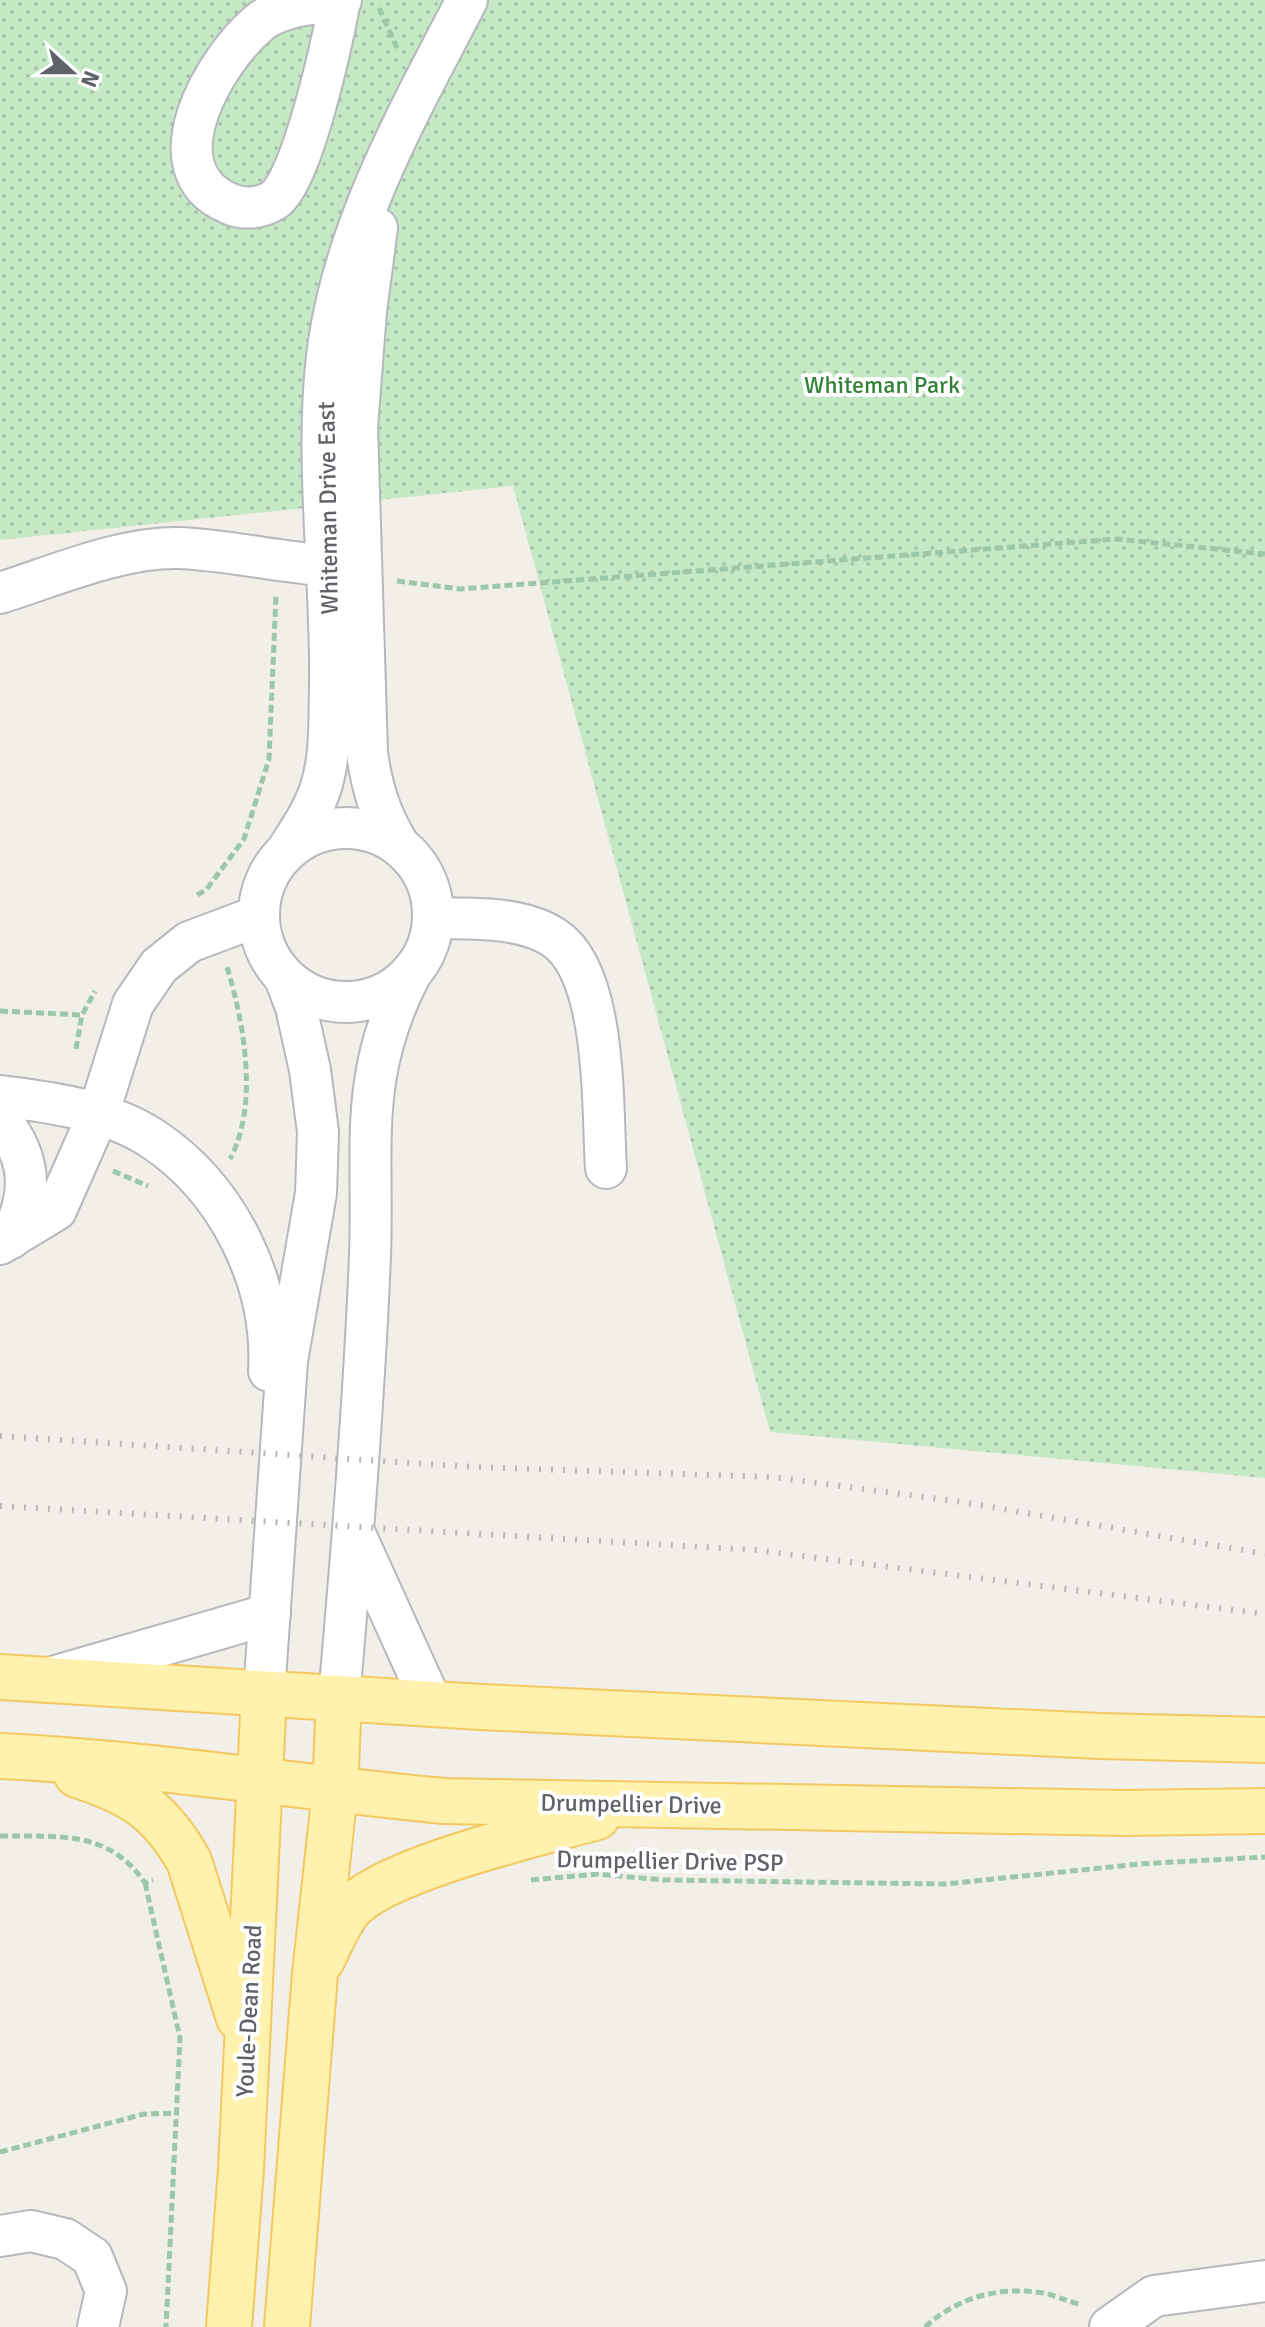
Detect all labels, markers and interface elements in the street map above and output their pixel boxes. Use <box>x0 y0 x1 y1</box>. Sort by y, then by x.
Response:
north arrow <box>32 32 112 112</box>
text: N <box>75 67 106 91</box>
park label: Whiteman Park <box>804 370 960 400</box>
street label: Whiteman Drive East <box>311 401 345 615</box>
street label: Drumpellier Drive <box>540 1787 722 1821</box>
street label: Drumpellier Drive PSP <box>556 1844 784 1878</box>
street label: Youle-Dean Road <box>229 1924 269 2098</box>

